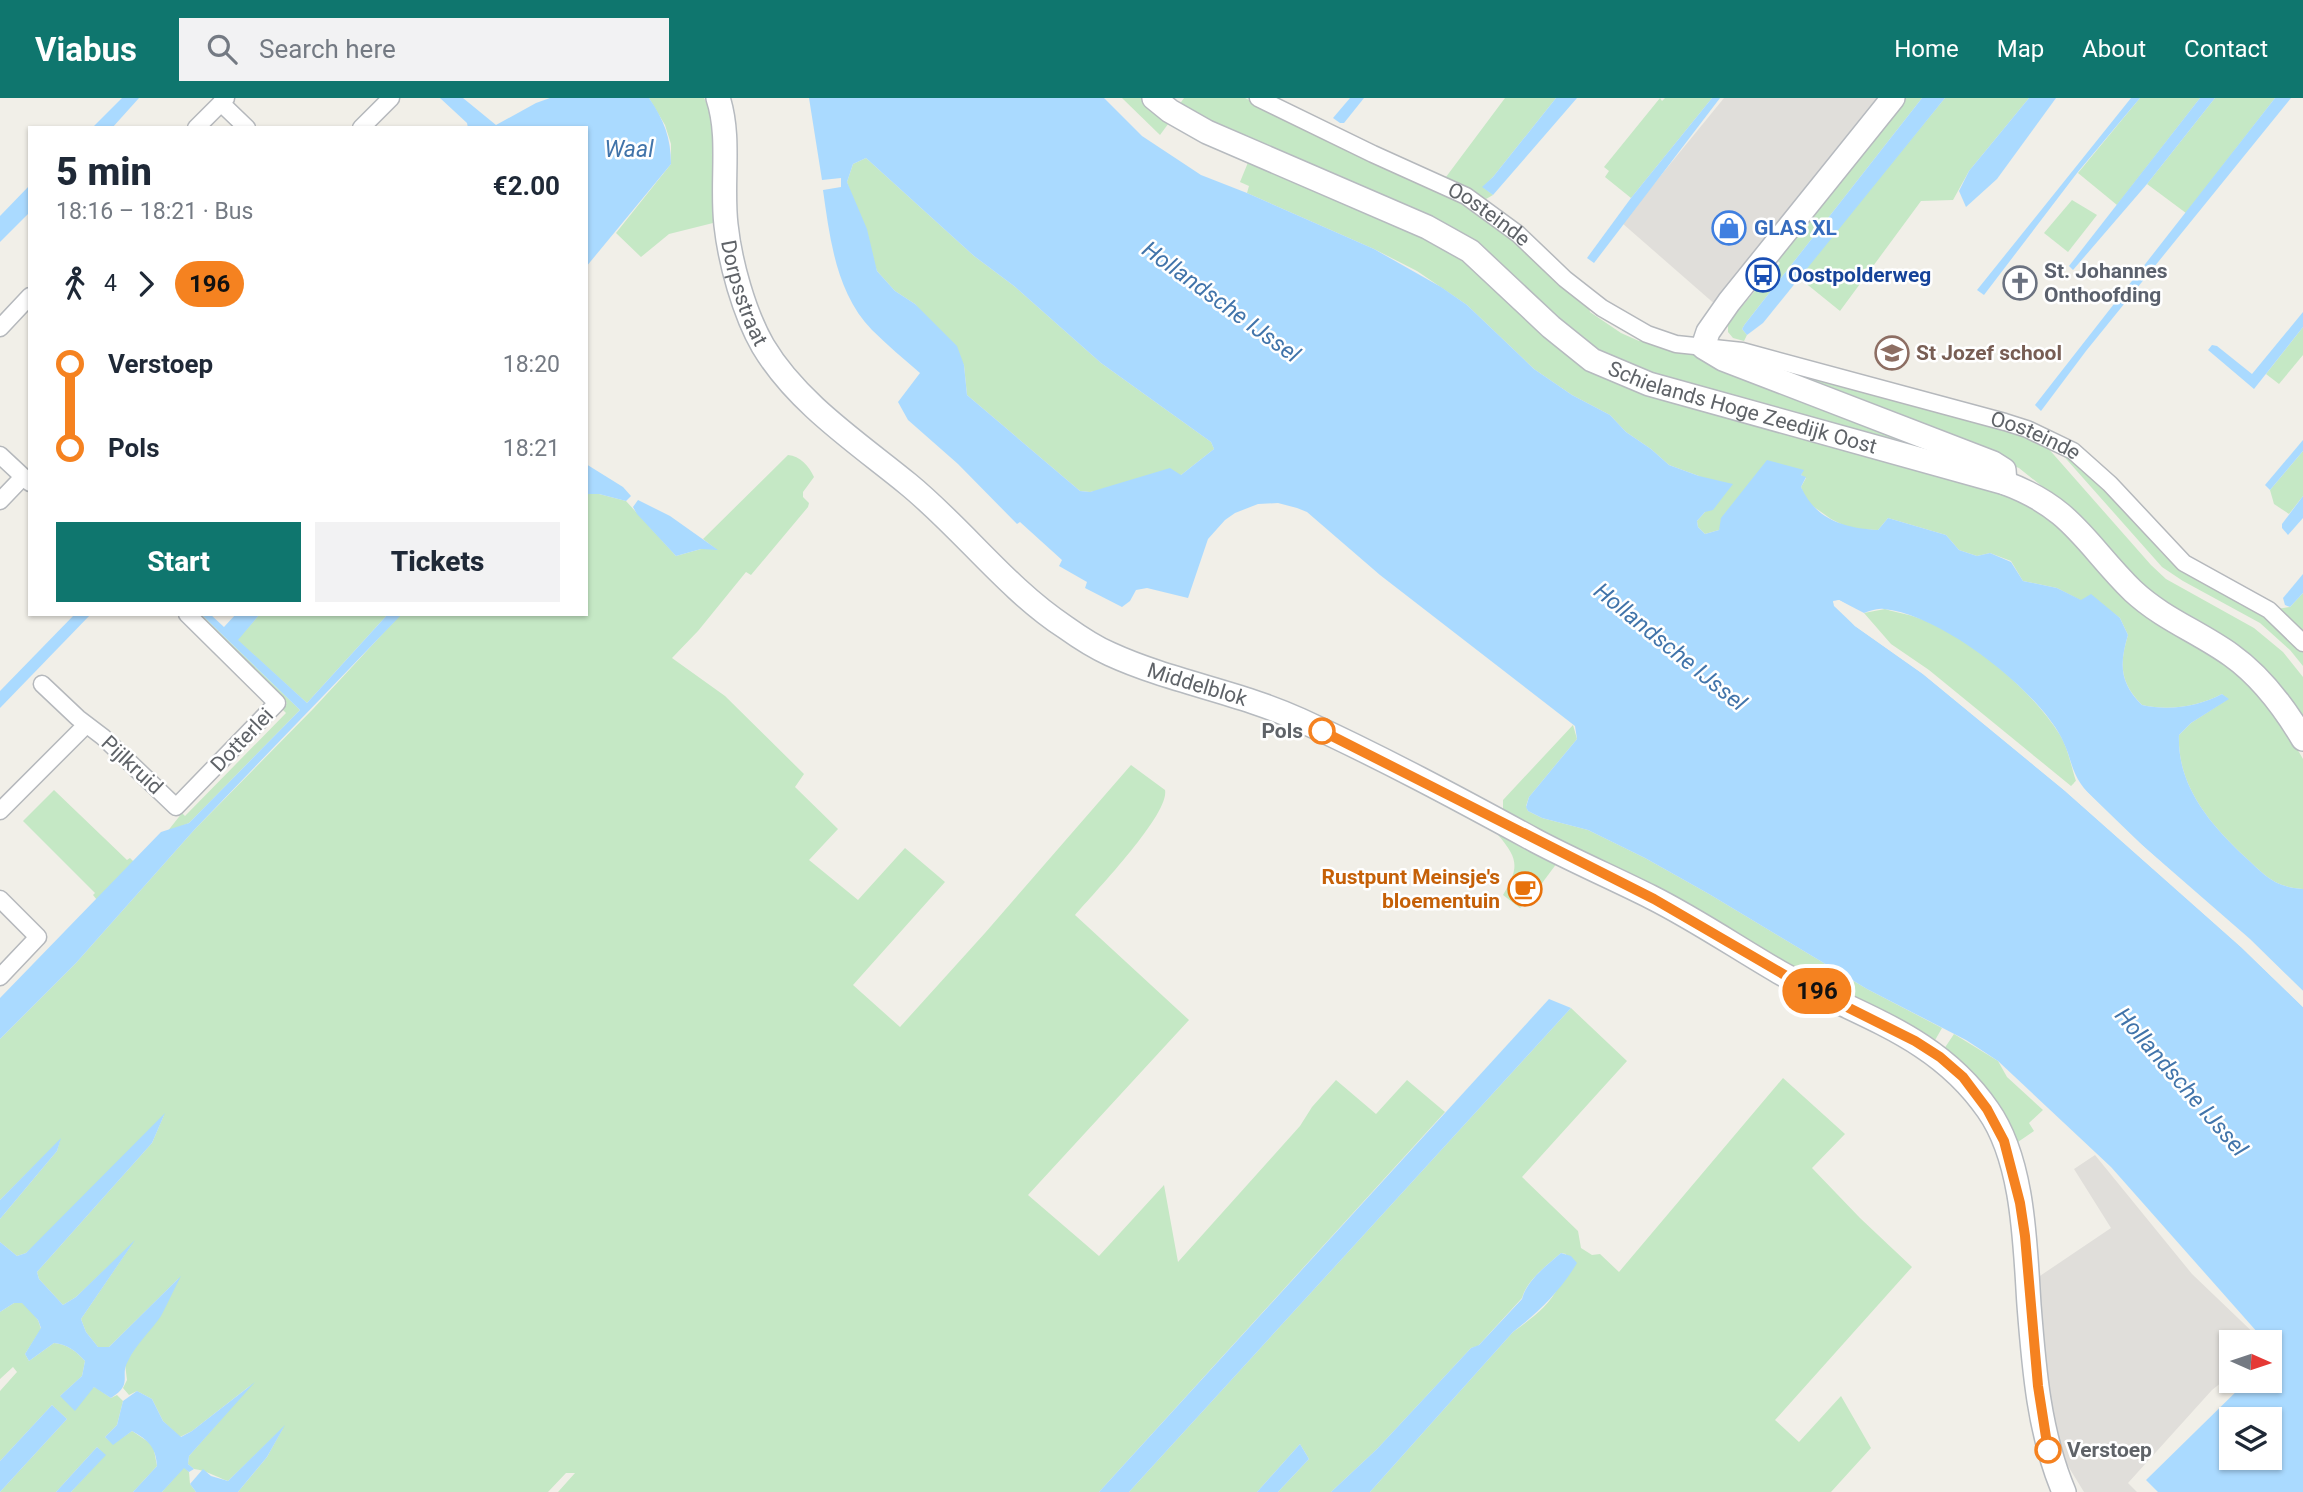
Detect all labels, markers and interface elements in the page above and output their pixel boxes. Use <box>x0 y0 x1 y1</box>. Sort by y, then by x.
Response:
search box <box>179 18 669 81</box>
text: Viabus <box>35 30 137 69</box>
icon: search <box>203 30 241 68</box>
text: Search here <box>259 34 396 64</box>
text: Home <box>1894 35 1959 63</box>
text: Map <box>1997 35 2044 63</box>
text: About <box>2082 35 2146 63</box>
text: Contact <box>2184 35 2268 63</box>
water label: Waal <box>604 136 654 163</box>
text: 5 min <box>56 150 152 194</box>
text: €2.00 <box>493 171 560 201</box>
street label: Oosteinde <box>1444 177 1535 251</box>
text: 18:16 – 18:21 · Bus <box>56 198 253 225</box>
shop icon: GLAS XL <box>1710 209 1748 247</box>
place label: GLAS XL <box>1754 216 1837 240</box>
water label: Hollandsche IJssel <box>1137 236 1305 369</box>
street label: Dorpsstraat <box>716 238 773 350</box>
bus stop icon: Oostpolderweg <box>1744 256 1782 294</box>
place label: St. Johannes Onthoofding <box>2044 259 2168 307</box>
place label: Oostpolderweg <box>1788 263 1931 287</box>
church icon: St. Johannes Onthoofding <box>2001 264 2039 302</box>
icon: walk <box>56 265 94 303</box>
icon: forward <box>127 265 165 303</box>
text: 4 <box>104 270 117 297</box>
text: 196 <box>189 270 230 298</box>
school or university icon: St Jozef school <box>1873 334 1911 372</box>
place label: St Jozef school <box>1916 341 2062 365</box>
text: Verstoep <box>108 349 213 379</box>
text: 18:20 <box>503 351 560 378</box>
street label: Schielands Hoge Zeedijk Oost <box>1605 356 1880 459</box>
street label: Oosteinde <box>1988 407 2086 464</box>
text: Pols <box>108 433 160 463</box>
text: 18:21 <box>503 435 560 462</box>
button: Start <box>56 522 301 602</box>
button: Tickets <box>315 522 560 602</box>
water label: Hollandsche IJssel <box>1588 577 1752 717</box>
street label: Middelblok <box>1144 658 1250 711</box>
street label: Dotterlei <box>206 703 278 777</box>
marker: Pols <box>1309 718 1335 744</box>
place label: Pols <box>1261 719 1303 743</box>
street label: Pijlkruid <box>96 731 168 799</box>
place label: Rustpunt Meinsje's bloementuin <box>1321 865 1500 913</box>
cafe icon: Rustpunt Meinsje's bloementuin <box>1506 870 1544 908</box>
line badge: 196 <box>1777 968 1857 1014</box>
text: 196 <box>1796 977 1838 1005</box>
water label: Hollandsche IJssel <box>2109 1002 2253 1162</box>
north arrow <box>2219 1330 2282 1393</box>
map controls <box>2219 1330 2282 1470</box>
button: layers <box>2219 1407 2282 1470</box>
marker: Verstoep <box>2035 1437 2061 1463</box>
place label: Verstoep <box>2067 1438 2152 1462</box>

